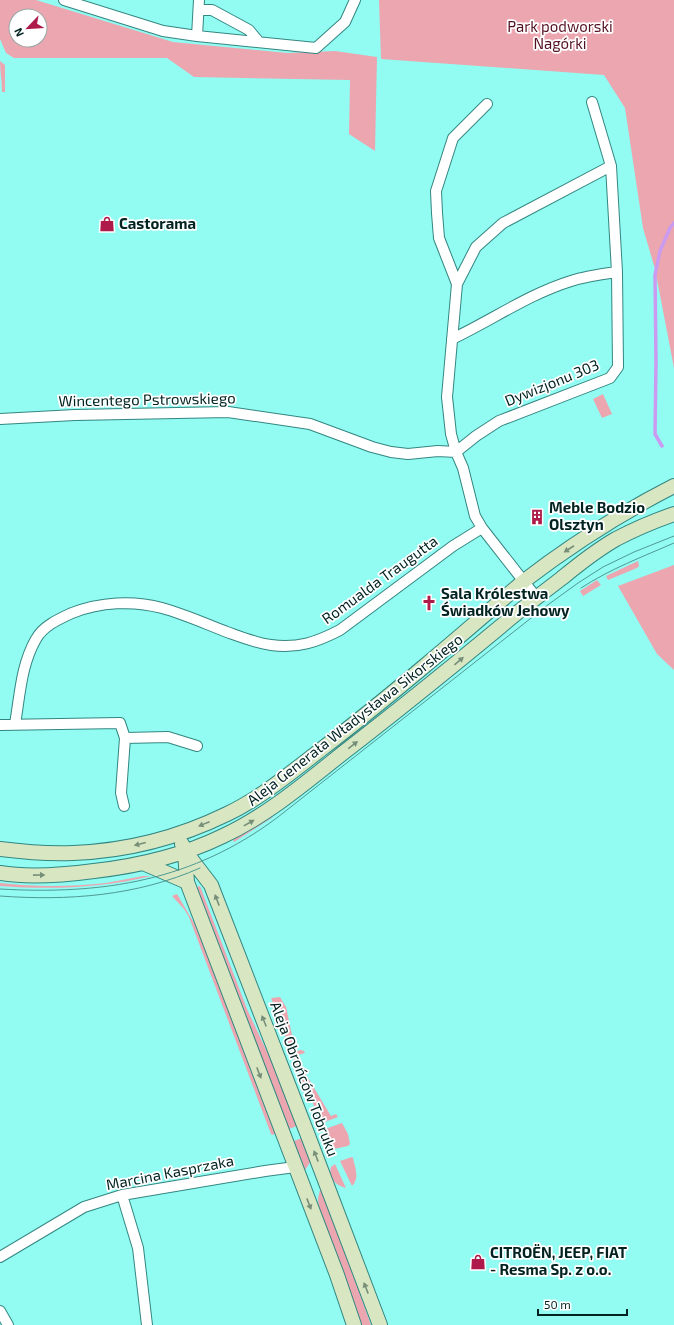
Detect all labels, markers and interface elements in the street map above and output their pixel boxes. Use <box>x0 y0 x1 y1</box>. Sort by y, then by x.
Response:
north arrow <box>8 8 48 48</box>
park label: Park podworski Nagórki <box>507 17 613 52</box>
text: N <box>11 26 26 39</box>
place label: Castorama <box>119 214 196 232</box>
shop icon: Castorama <box>98 215 116 233</box>
street label: Dywizjonu 303 <box>502 355 602 410</box>
street label: Wincentego Pstrowskiego <box>58 388 236 410</box>
place label: Meble Bodzio Olsztyn <box>549 498 645 534</box>
building icon: Meble Bodzio Olsztyn <box>528 508 546 526</box>
street label: Romualda Traugutta <box>318 531 441 627</box>
one-way arrow <box>564 545 574 553</box>
place label: Sala Królestwa Świadków Jehowy <box>441 584 570 620</box>
church icon: Sala Królestwa Świadków Jehowy <box>420 594 438 612</box>
street label: Aleja Generała Władysława Sikorskiego <box>243 629 466 810</box>
one-way arrow <box>454 656 465 665</box>
one-way arrow <box>348 741 359 750</box>
one-way arrow <box>243 819 255 826</box>
one-way arrow <box>197 821 209 827</box>
one-way arrow <box>134 841 146 847</box>
one-way arrow <box>33 872 46 878</box>
one-way arrow <box>213 894 219 906</box>
street label: Aleja Obrońców Tobruku <box>266 999 343 1159</box>
one-way arrow <box>260 1015 266 1027</box>
one-way arrow <box>257 1067 263 1079</box>
one-way arrow <box>313 1150 319 1162</box>
street label: Marcina Kasprzaka <box>104 1151 235 1193</box>
one-way arrow <box>307 1198 313 1210</box>
place label: CITROËN, JEEP, FIAT - Resma Sp. z o.o. <box>490 1243 627 1278</box>
shop icon: CITROËN, JEEP, FIAT - Resma Sp. z o.o. <box>469 1253 487 1271</box>
one-way arrow <box>363 1282 369 1294</box>
scale bar <box>538 1291 627 1317</box>
text: 50 m <box>544 1297 571 1311</box>

